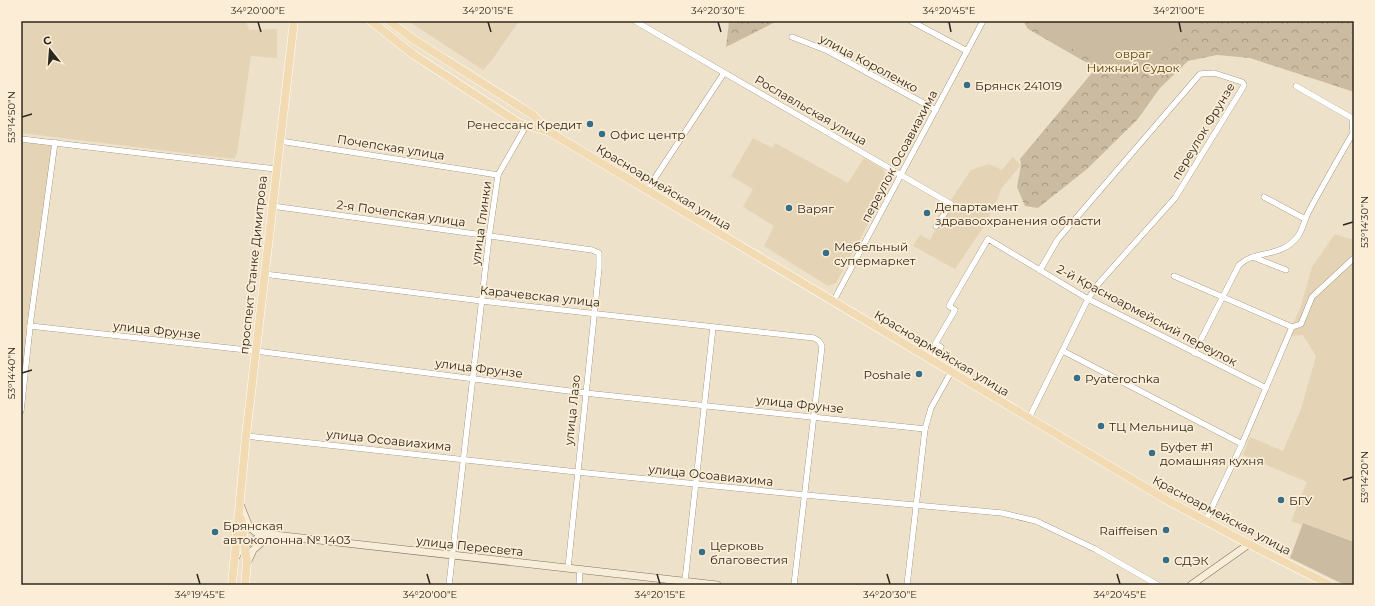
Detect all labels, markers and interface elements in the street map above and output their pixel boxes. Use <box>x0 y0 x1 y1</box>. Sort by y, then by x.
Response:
text: 34°20'00"E <box>231 4 286 17</box>
text: 34°20'15"E <box>463 4 514 17</box>
text: 34°20'30"E <box>691 4 745 17</box>
text: 34°20'45"E <box>922 4 976 17</box>
text: 34°21'00"E <box>1153 4 1205 17</box>
north arrow <box>30 30 70 70</box>
street label: улица Короленко <box>816 30 921 96</box>
text: С <box>41 33 53 48</box>
park label: овраг Нижний Судок <box>1086 46 1180 75</box>
street label: Рославльская улица <box>752 72 870 148</box>
place label: Брянск 241019 <box>975 78 1062 93</box>
marker: Брянск 241019 <box>962 80 972 90</box>
street label: переулок Фрунзе <box>1168 80 1238 182</box>
street label: переулок Осоавиахима <box>858 87 940 225</box>
text: 53°14'50"N <box>5 91 18 143</box>
place label: Ренессанс Кредит <box>467 117 582 132</box>
marker: Ренессанс Кредит <box>585 119 595 129</box>
place label: Офис центр <box>610 127 685 142</box>
marker: Офис центр <box>597 129 607 139</box>
street label: Почепская улица <box>336 131 446 163</box>
street label: Красноармейская улица <box>594 141 734 233</box>
street label: проспект Станке Димитрова <box>236 175 270 355</box>
street label: улица Глинки <box>468 180 494 267</box>
text: 53°14'30"N <box>1358 196 1371 248</box>
street label: 2-я Почепская улица <box>336 197 466 229</box>
place label: Департамент здравоохранения области <box>935 199 1101 228</box>
place label: Варяг <box>797 201 834 216</box>
marker: Варяг <box>784 203 794 213</box>
marker: Департамент здравоохранения области <box>922 208 932 218</box>
place label: Мебельный супермаркет <box>834 239 916 268</box>
marker: Мебельный супермаркет <box>821 248 831 258</box>
street label: 2-й Красноармейский переулок <box>1054 261 1240 369</box>
street label: Карачевская улица <box>479 282 601 310</box>
street label: Красноармейская улица <box>872 307 1012 399</box>
street label: улица Фрунзе <box>111 318 202 342</box>
text: 53°14'40"N <box>5 347 18 399</box>
street label: улица Фрунзе <box>433 355 524 381</box>
place label: Poshale <box>863 367 911 382</box>
marker: Poshale <box>914 369 924 379</box>
place label: Pyaterochka <box>1085 371 1160 386</box>
marker: Pyaterochka <box>1072 373 1082 383</box>
street label: улица Лазо <box>561 374 583 447</box>
street label: улица Фрунзе <box>754 392 845 416</box>
place label: ТЦ Мельница <box>1109 419 1194 434</box>
marker: ТЦ Мельница <box>1096 421 1106 431</box>
street label: улица Осоавиахима <box>325 426 452 454</box>
place label: Буфет #1 домашняя кухня <box>1160 439 1264 468</box>
marker: Буфет #1 домашняя кухня <box>1147 448 1157 458</box>
text: 53°14'20"N <box>1358 451 1371 503</box>
street label: улица Осоавиахима <box>647 461 774 489</box>
street label: Красноармейская улица <box>1150 472 1294 558</box>
place label: БГУ <box>1289 493 1313 508</box>
marker: БГУ <box>1276 495 1286 505</box>
place label: Брянская автоколонна № 1403 <box>223 518 351 547</box>
place label: Raiffeisen <box>1099 523 1158 538</box>
marker: Raiffeisen <box>1161 525 1171 535</box>
marker: Брянская автоколонна № 1403 <box>210 527 220 537</box>
street label: улица Пересвета <box>415 533 524 559</box>
place label: Церковь благовестия <box>710 538 788 567</box>
marker: Церковь благовестия <box>697 547 707 557</box>
place label: СДЭК <box>1174 553 1209 568</box>
marker: СДЭК <box>1161 555 1171 565</box>
text: 34°19'45"E <box>175 588 226 601</box>
text: 34°20'00"E <box>403 588 458 601</box>
text: 34°20'15"E <box>635 588 686 601</box>
text: 34°20'30"E <box>863 588 917 601</box>
text: 34°20'45"E <box>1093 588 1147 601</box>

